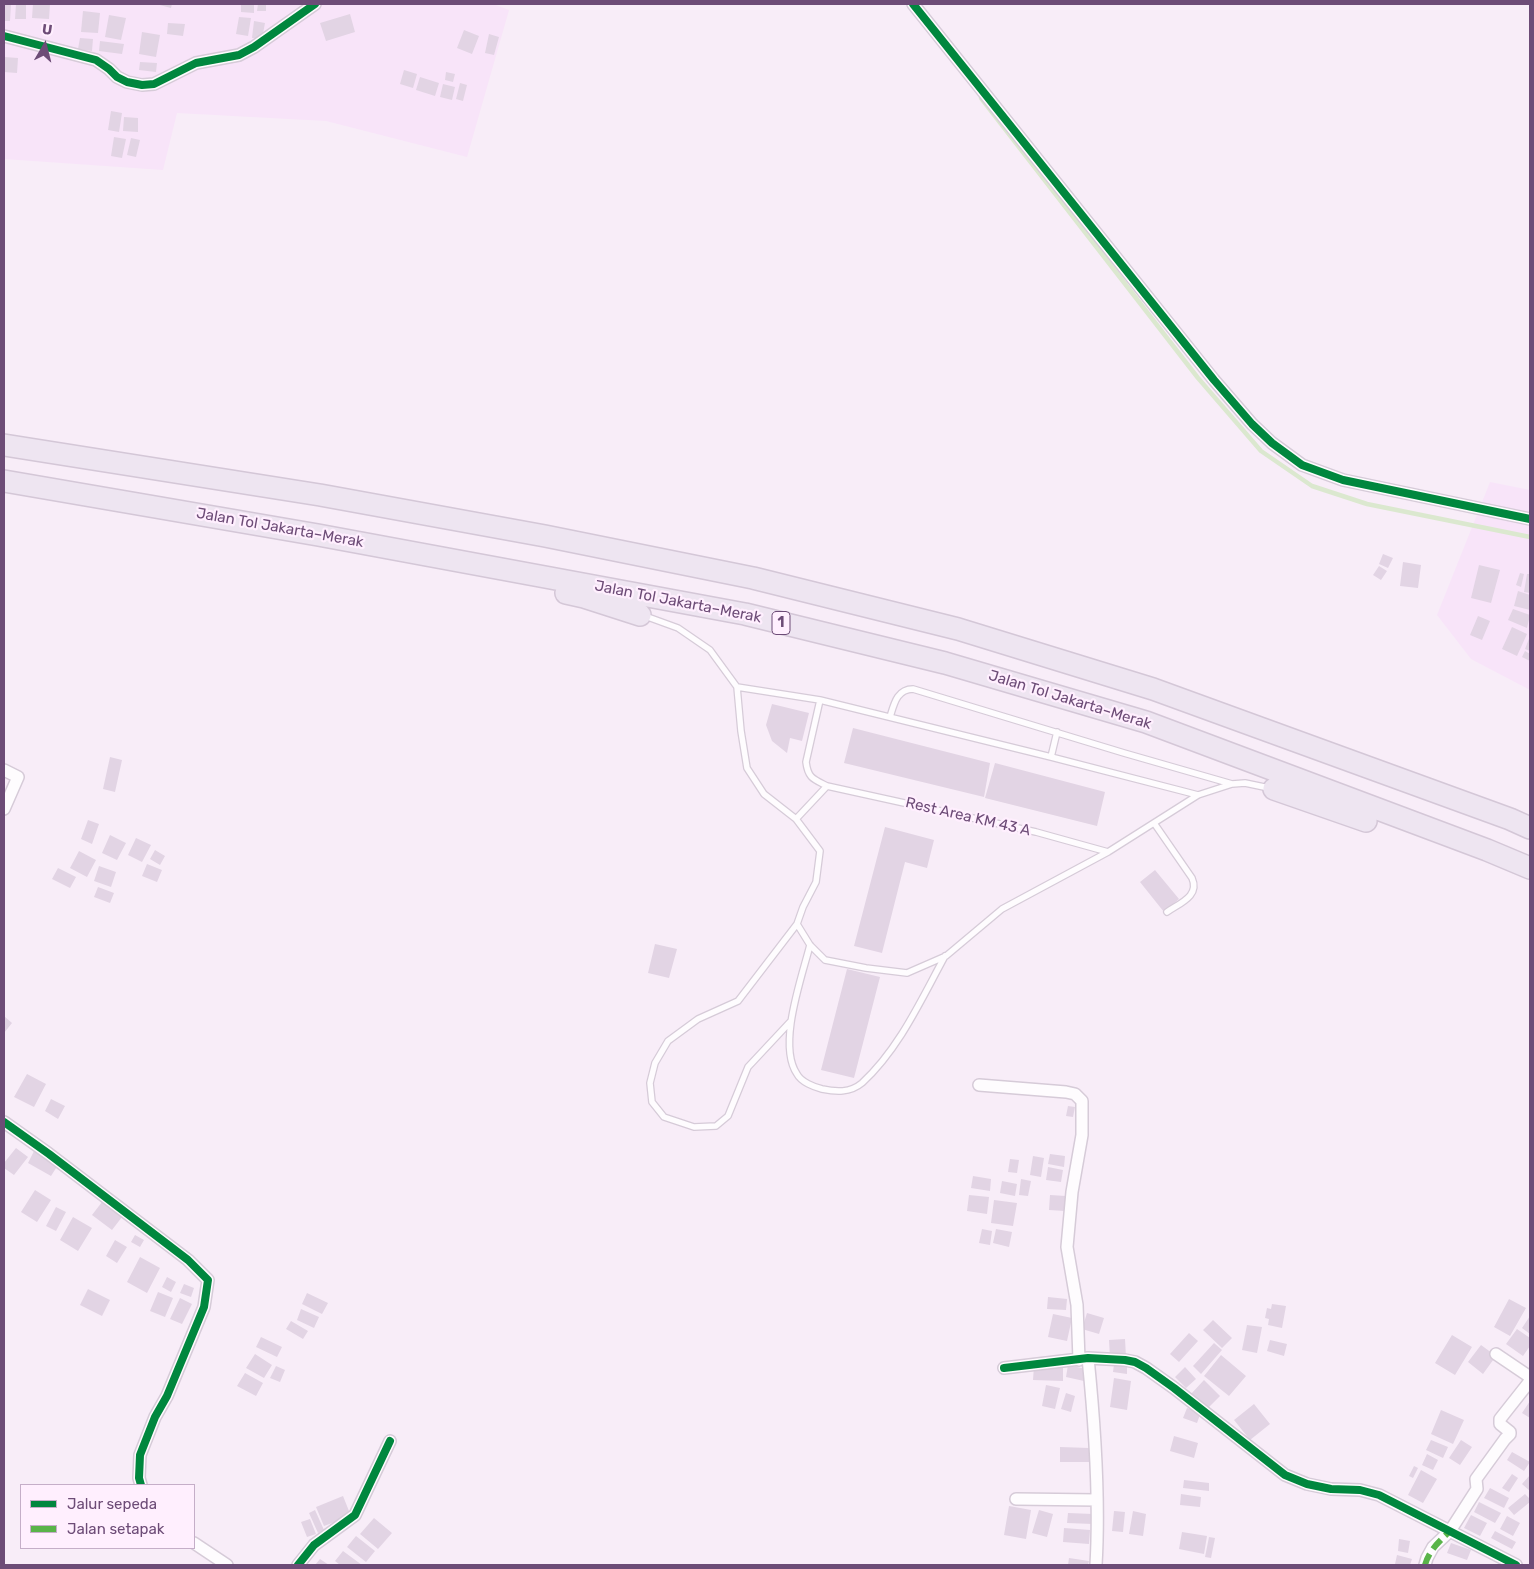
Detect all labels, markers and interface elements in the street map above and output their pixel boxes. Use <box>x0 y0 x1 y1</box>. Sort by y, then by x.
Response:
north arrow <box>20 20 70 70</box>
text: U <box>41 21 53 39</box>
street label: Jalan Tol Jakarta–Merak <box>195 504 365 552</box>
street label: Jalan Tol Jakarta–Merak <box>593 577 763 627</box>
road number: 1 <box>772 612 790 634</box>
street label: Jalan Tol Jakarta–Merak <box>986 667 1154 733</box>
street label: Rest Area KM 43 A <box>904 794 1032 840</box>
legend <box>20 1484 195 1549</box>
text: Jalur sepeda <box>67 1495 157 1513</box>
text: Jalan setapak <box>67 1520 165 1538</box>

